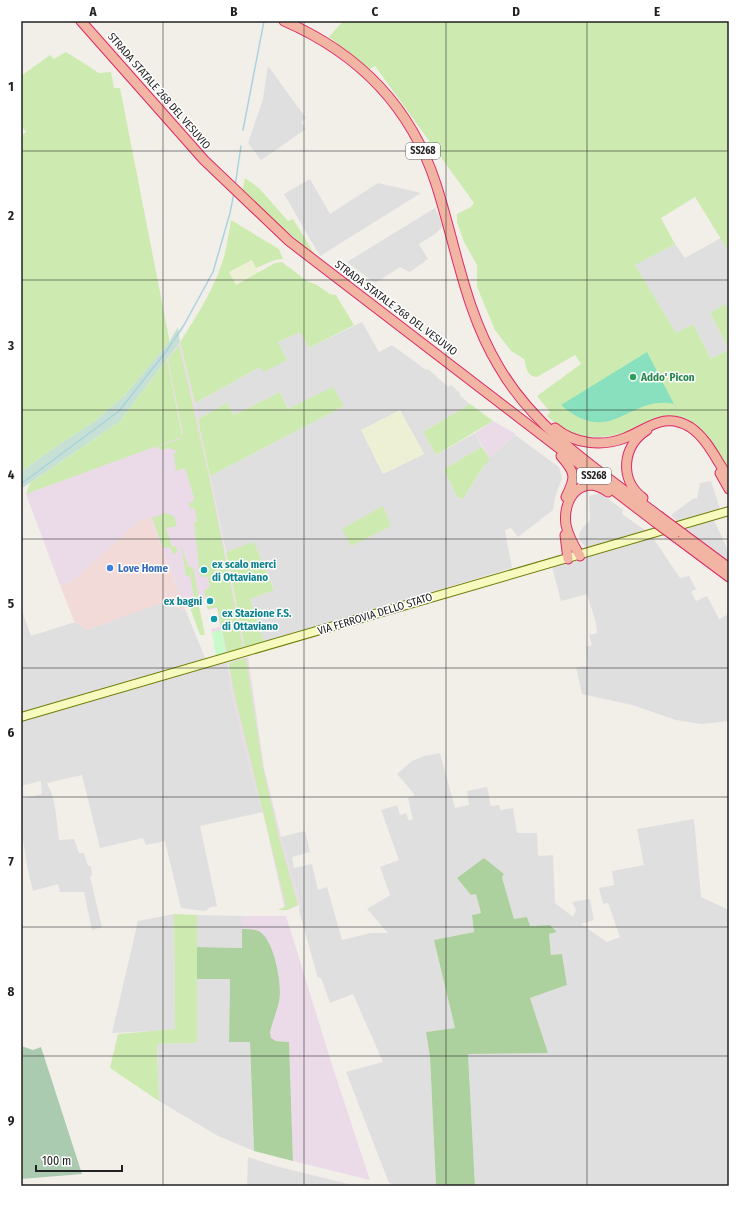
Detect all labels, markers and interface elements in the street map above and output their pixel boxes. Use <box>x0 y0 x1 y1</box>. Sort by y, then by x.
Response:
text: A <box>88 4 97 19</box>
text: B <box>230 4 238 19</box>
text: C <box>372 4 379 19</box>
text: D <box>512 4 520 19</box>
text: E <box>654 4 660 19</box>
street label: STRADA STATALE 268 DEL VESUVIO <box>105 30 213 152</box>
text: 1 <box>8 79 14 94</box>
road number: SS268 <box>406 143 440 159</box>
text: 2 <box>7 208 14 223</box>
street label: STRADA STATALE 268 DEL VESUVIO <box>332 258 460 358</box>
text: 3 <box>7 338 14 353</box>
place label: Addo' Picon <box>640 371 695 384</box>
marker: Addo' Picon <box>628 372 638 382</box>
text: 4 <box>8 467 15 482</box>
road number: SS268 <box>577 468 611 484</box>
place label: ex scalo merci di Ottaviano <box>212 558 276 584</box>
place label: Love Home <box>118 562 169 575</box>
marker: Love Home <box>105 563 115 573</box>
marker: ex scalo merci di Ottaviano <box>199 565 209 575</box>
street label: VIA FERROVIA DELLO STATO <box>316 590 434 638</box>
place label: ex bagni <box>164 595 202 608</box>
text: 5 <box>8 596 14 611</box>
marker: ex bagni <box>205 596 215 606</box>
place label: ex Stazione F.S. di Ottaviano <box>222 607 292 633</box>
marker: ex Stazione F.S. di Ottaviano <box>209 614 219 624</box>
text: 6 <box>8 725 15 740</box>
text: 7 <box>8 854 14 869</box>
text: 8 <box>8 984 15 999</box>
text: 9 <box>8 1113 15 1128</box>
scale bar <box>36 1147 122 1173</box>
text: 100 m <box>42 1154 71 1168</box>

